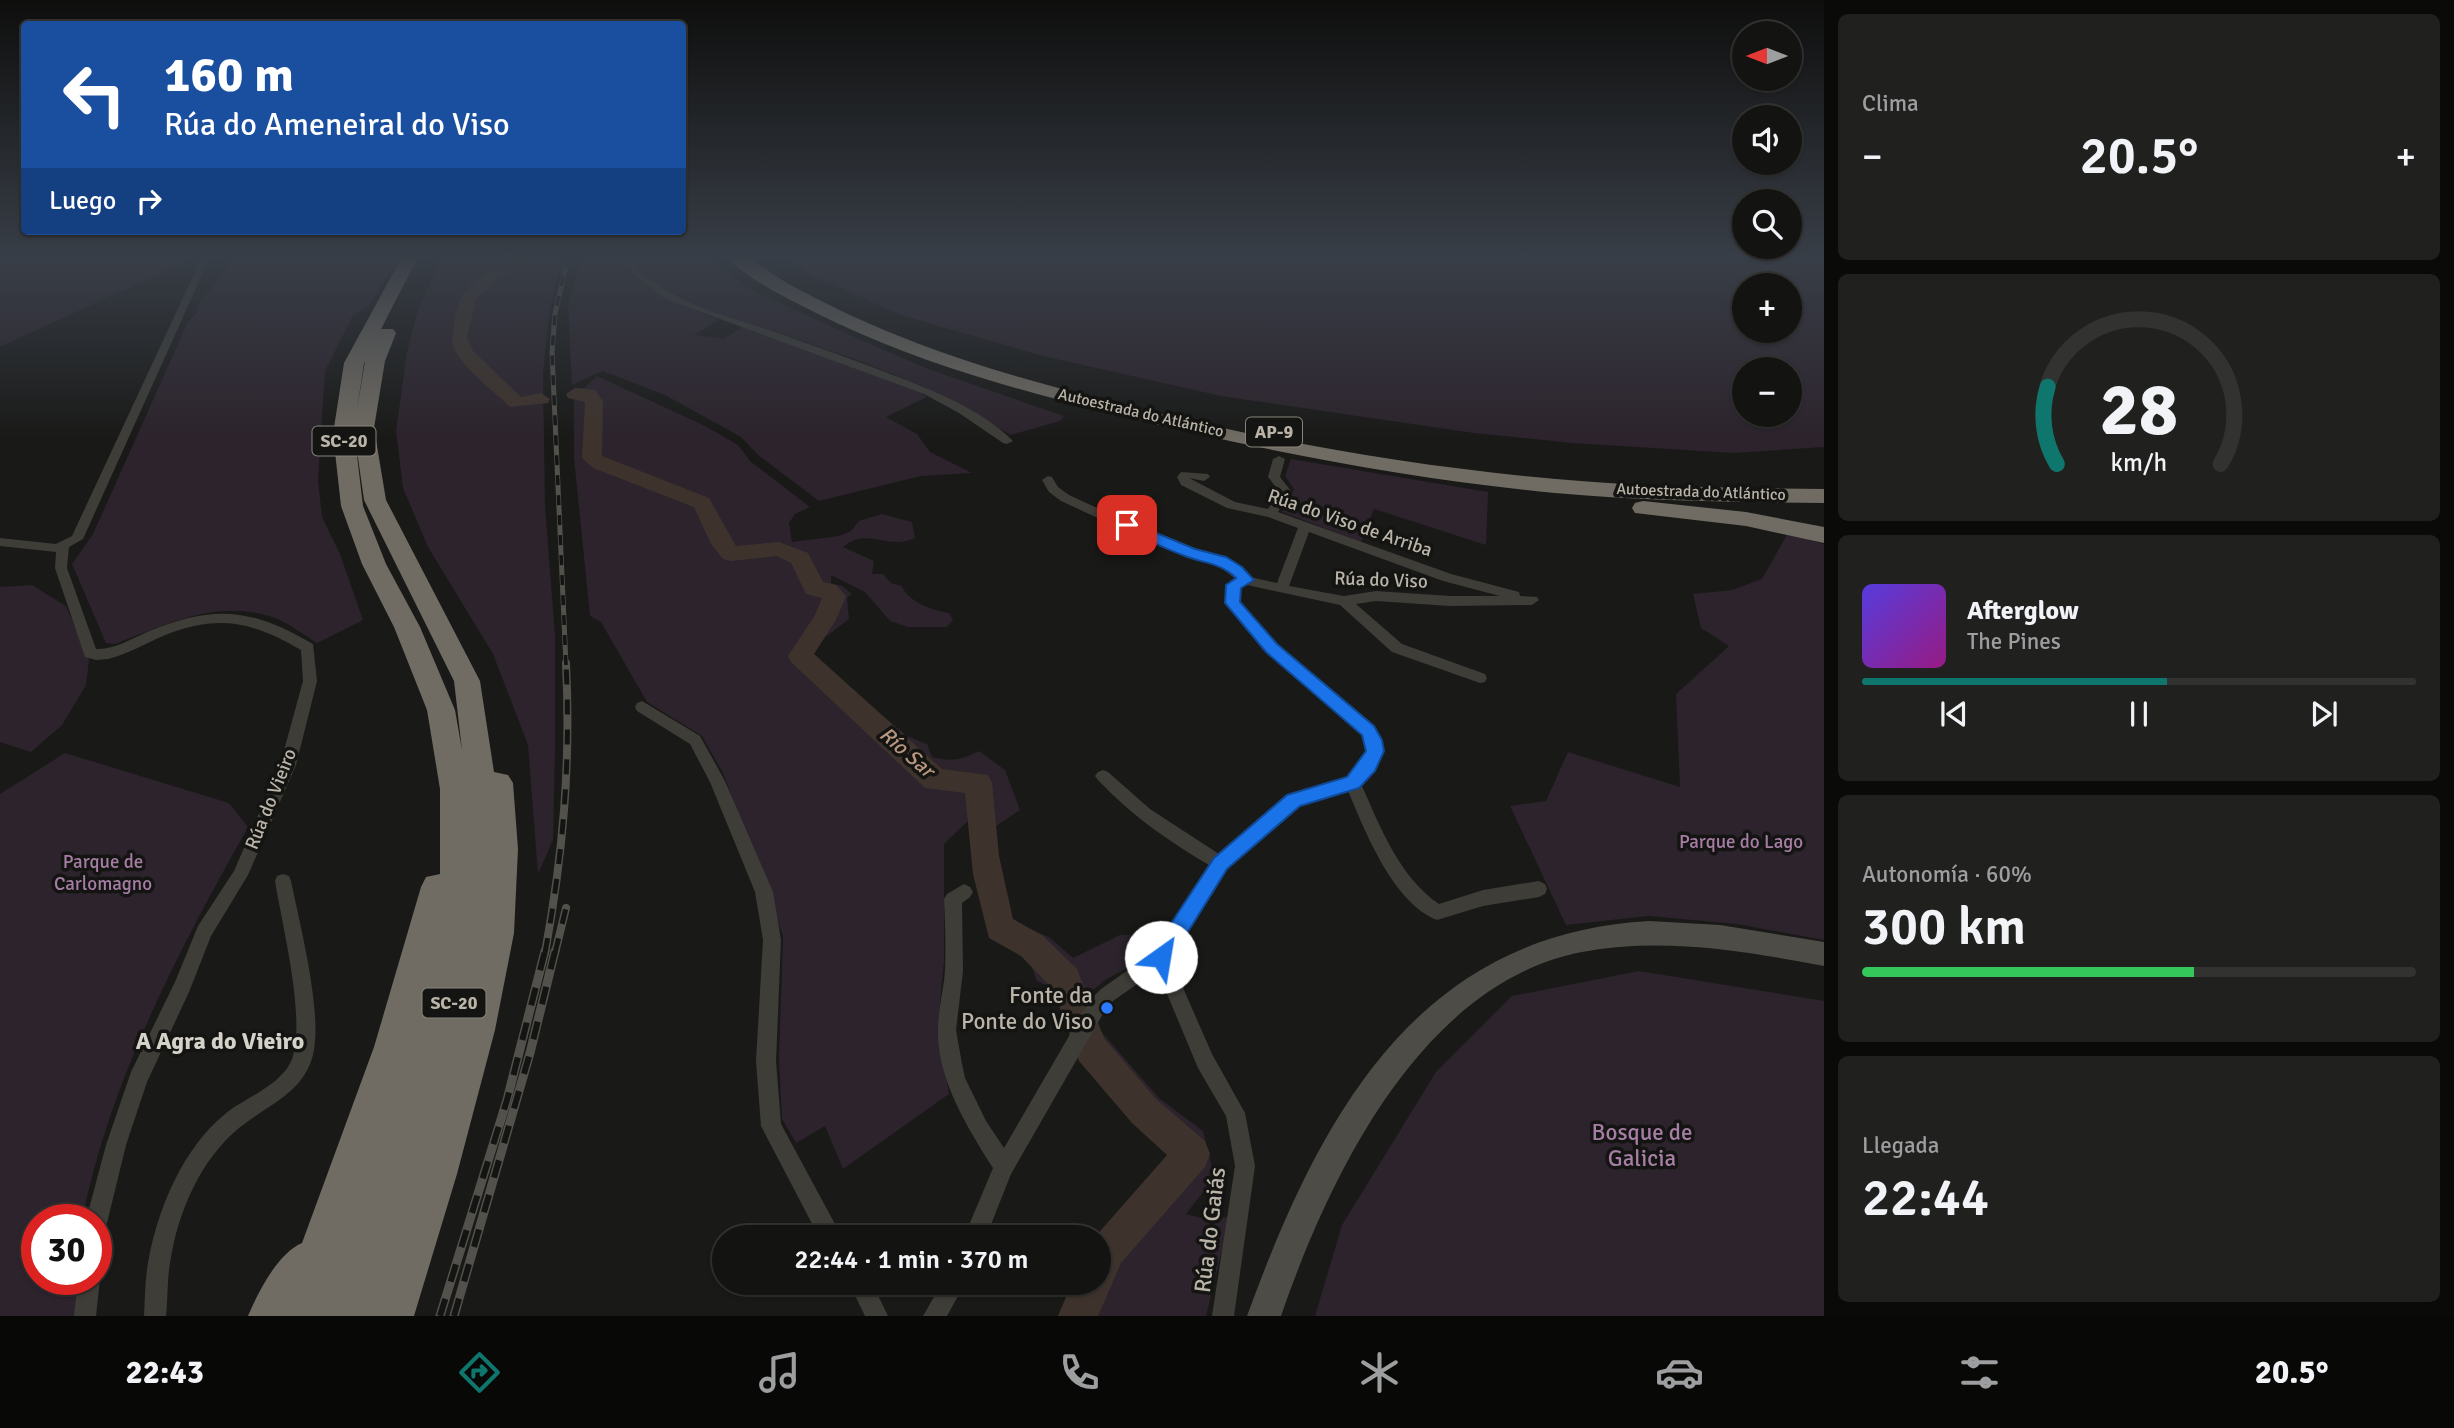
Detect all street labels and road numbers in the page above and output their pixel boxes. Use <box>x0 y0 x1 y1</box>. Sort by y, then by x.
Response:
street label: Autoestrada do Atlántico <box>1056 384 1226 442</box>
road number: AP-9 <box>1246 418 1302 446</box>
road number: SC-20 <box>312 426 376 456</box>
street label: Autoestrada do Atlántico <box>1616 479 1786 505</box>
street label: Rúa do Viso de Arriba <box>1265 484 1435 562</box>
street label: Rúa do Viso <box>1334 566 1428 594</box>
street label: Rúa do Vieiro <box>240 745 302 853</box>
road number: SC-20 <box>422 988 486 1018</box>
street label: Rúa do Gaiás <box>1188 1166 1232 1294</box>

